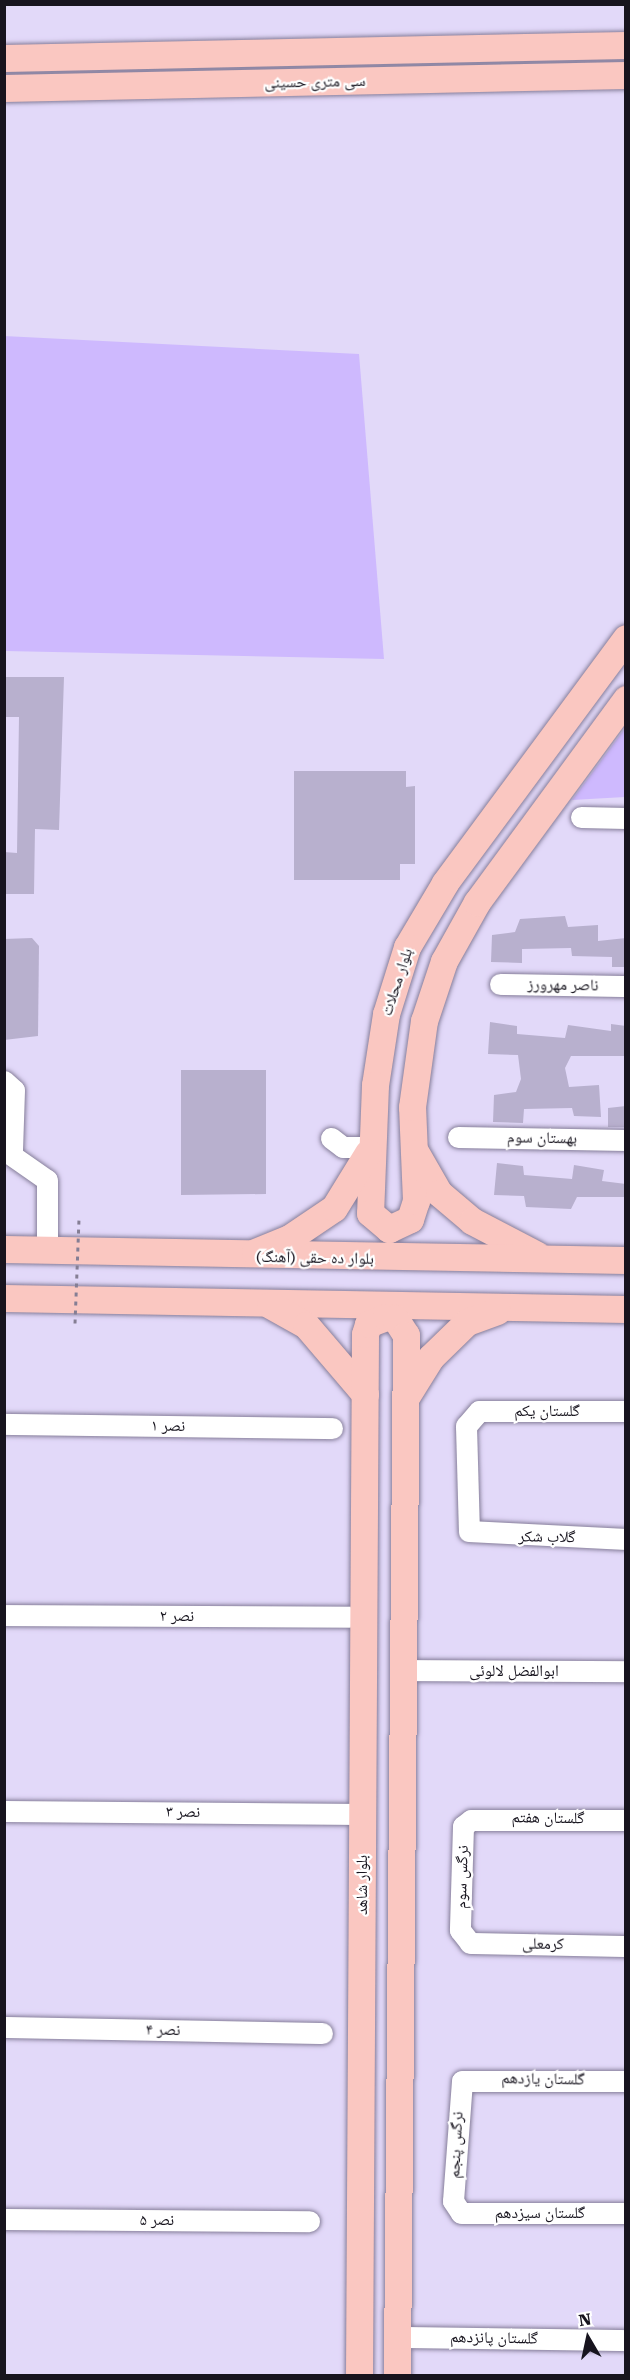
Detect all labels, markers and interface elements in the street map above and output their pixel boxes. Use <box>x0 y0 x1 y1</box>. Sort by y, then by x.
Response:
street label: سی متری حسینی <box>264 72 366 92</box>
street label: بلوار محلات <box>377 946 417 1018</box>
street label: ناصر مهرورز <box>527 975 599 995</box>
street label: بهستان سوم <box>507 1128 577 1148</box>
street label: بلوار ده حقی (آهنگ) <box>256 1247 374 1269</box>
street label: گلستان یکم <box>514 1401 580 1421</box>
street label: نصر ۱ <box>151 1416 185 1436</box>
street label: گلاب شکر <box>518 1527 576 1547</box>
street label: نصر ۲ <box>160 1606 194 1626</box>
street label: ابوالفضل لالوئی <box>469 1661 559 1681</box>
street label: نصر ۳ <box>166 1802 200 1822</box>
street label: گلستان هفتم <box>511 1808 585 1828</box>
street label: نرگس سوم <box>451 1845 473 1909</box>
street label: بلوار شاهد <box>352 1855 372 1915</box>
street label: کرمعلی <box>522 1934 564 1954</box>
street label: نصر ۴ <box>146 2020 180 2040</box>
street label: گلستان یازدهم <box>501 2069 585 2089</box>
street label: نرگس پنجم <box>445 2111 467 2179</box>
street label: گلستان سیزدهم <box>495 2203 585 2223</box>
street label: نصر ۵ <box>140 2210 174 2230</box>
north arrow <box>558 2308 618 2368</box>
text: N <box>578 2309 593 2330</box>
street label: گلستان پانزدهم <box>450 2328 538 2348</box>

